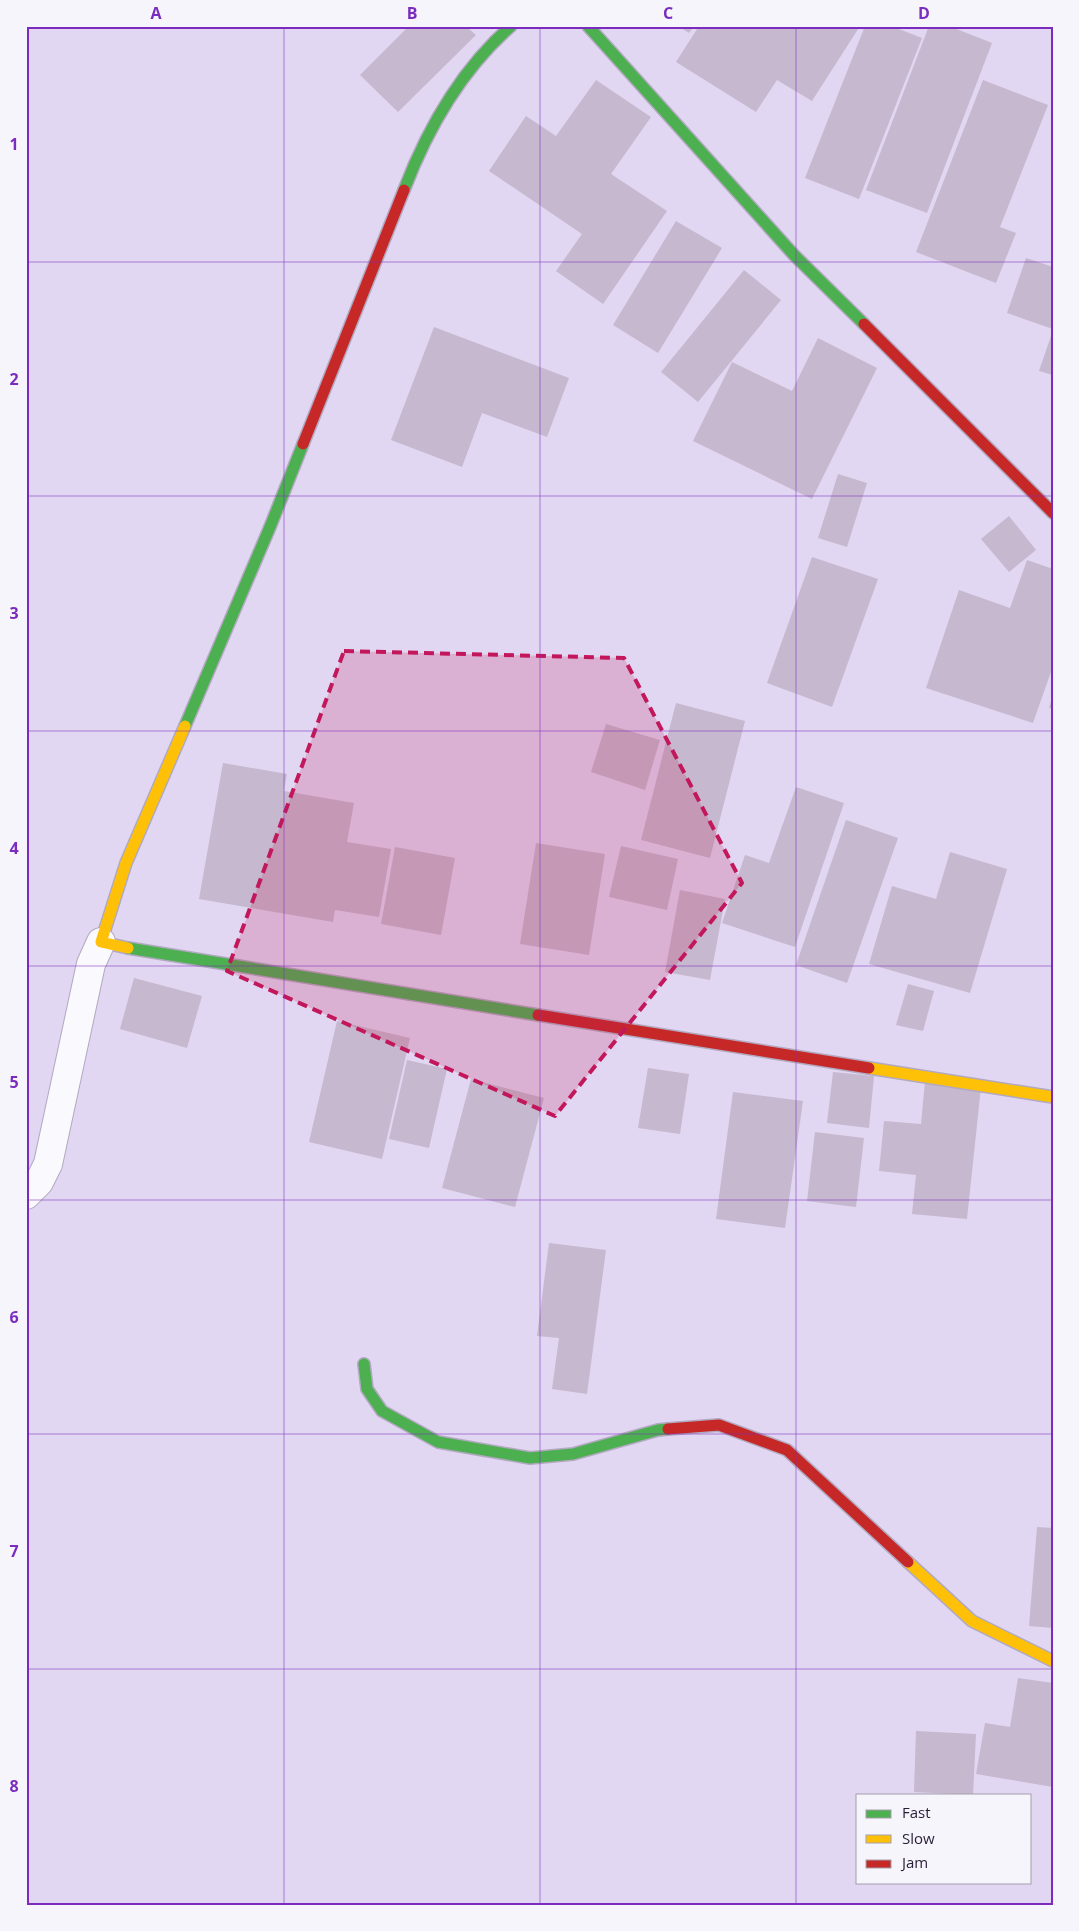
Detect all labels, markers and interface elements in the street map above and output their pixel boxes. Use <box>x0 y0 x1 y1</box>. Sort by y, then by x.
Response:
text: A <box>150 2 162 24</box>
text: B <box>407 2 417 24</box>
text: C <box>663 2 673 24</box>
text: D <box>918 2 930 24</box>
text: 1 <box>9 133 19 155</box>
text: 2 <box>9 368 19 390</box>
text: 3 <box>9 602 19 624</box>
text: 4 <box>9 837 19 859</box>
text: 5 <box>9 1071 19 1093</box>
text: 6 <box>9 1306 19 1328</box>
text: 7 <box>9 1540 19 1562</box>
text: 8 <box>9 1775 19 1797</box>
legend <box>856 1794 1032 1884</box>
text: Fast <box>902 1802 931 1822</box>
text: Slow <box>902 1828 935 1848</box>
text: Jam <box>900 1852 928 1872</box>

